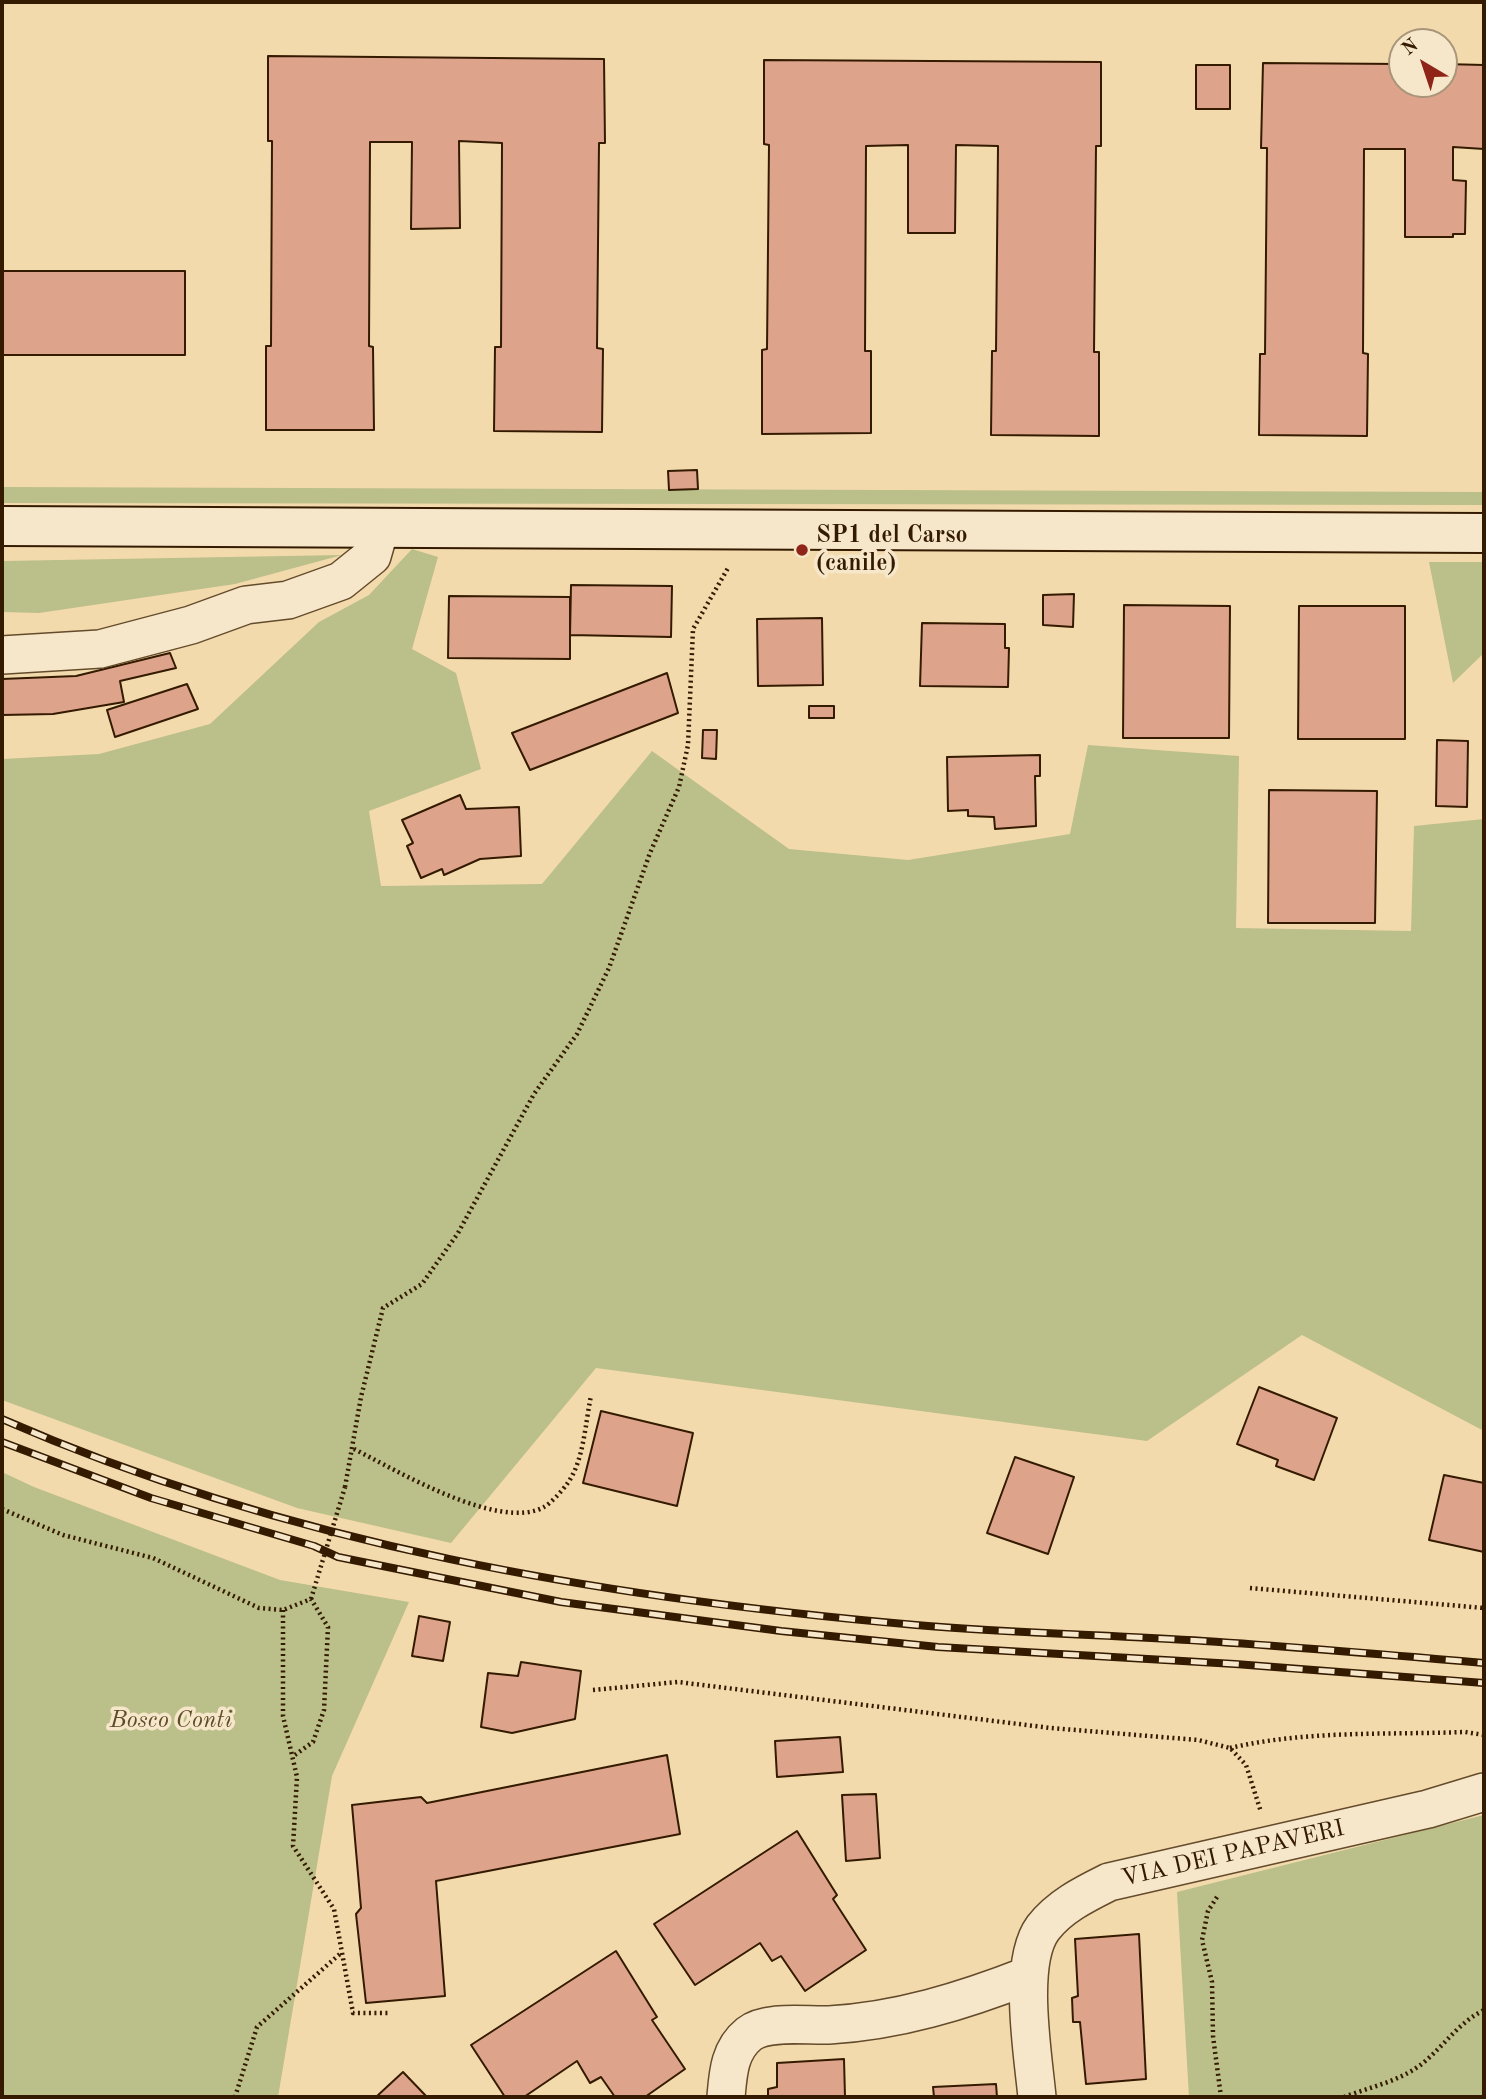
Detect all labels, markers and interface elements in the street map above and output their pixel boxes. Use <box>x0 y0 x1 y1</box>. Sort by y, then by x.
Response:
north arrow <box>1388 28 1458 98</box>
text: N <box>1399 36 1422 60</box>
place label: SP1 del Carso (canile) <box>816 522 968 578</box>
marker: SP1 del Carso (canile) <box>794 542 810 558</box>
park label: Bosco Conti <box>110 1707 232 1735</box>
street label: VIA DEI PAPAVERI <box>1119 1814 1347 1894</box>

